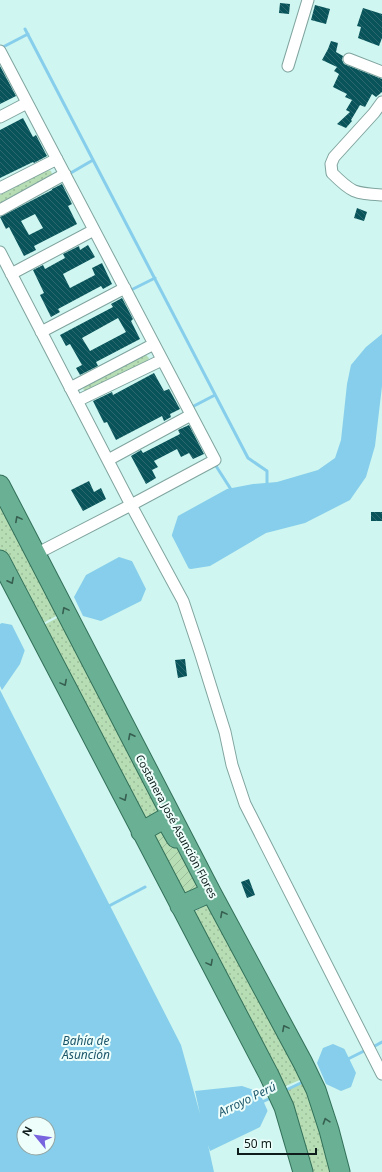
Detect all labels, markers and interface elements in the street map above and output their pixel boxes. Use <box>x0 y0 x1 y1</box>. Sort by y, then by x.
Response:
one-way arrow <box>15 516 23 524</box>
one-way arrow <box>7 577 14 585</box>
one-way arrow <box>62 606 70 614</box>
one-way arrow <box>59 679 66 687</box>
one-way arrow <box>128 733 136 741</box>
street label: Costanera José Asunción Flores <box>133 752 221 900</box>
one-way arrow <box>119 794 127 802</box>
one-way arrow <box>221 911 228 918</box>
one-way arrow <box>206 959 213 966</box>
one-way arrow <box>282 1025 289 1032</box>
water label: Bahía de Asunción <box>61 1032 110 1063</box>
water label: Arroyo Perú <box>214 1078 279 1121</box>
north arrow <box>16 1116 56 1156</box>
one-way arrow <box>323 1117 331 1124</box>
text: N <box>18 1123 36 1138</box>
scale bar <box>238 1130 316 1156</box>
text: 50 m <box>244 1135 272 1152</box>

